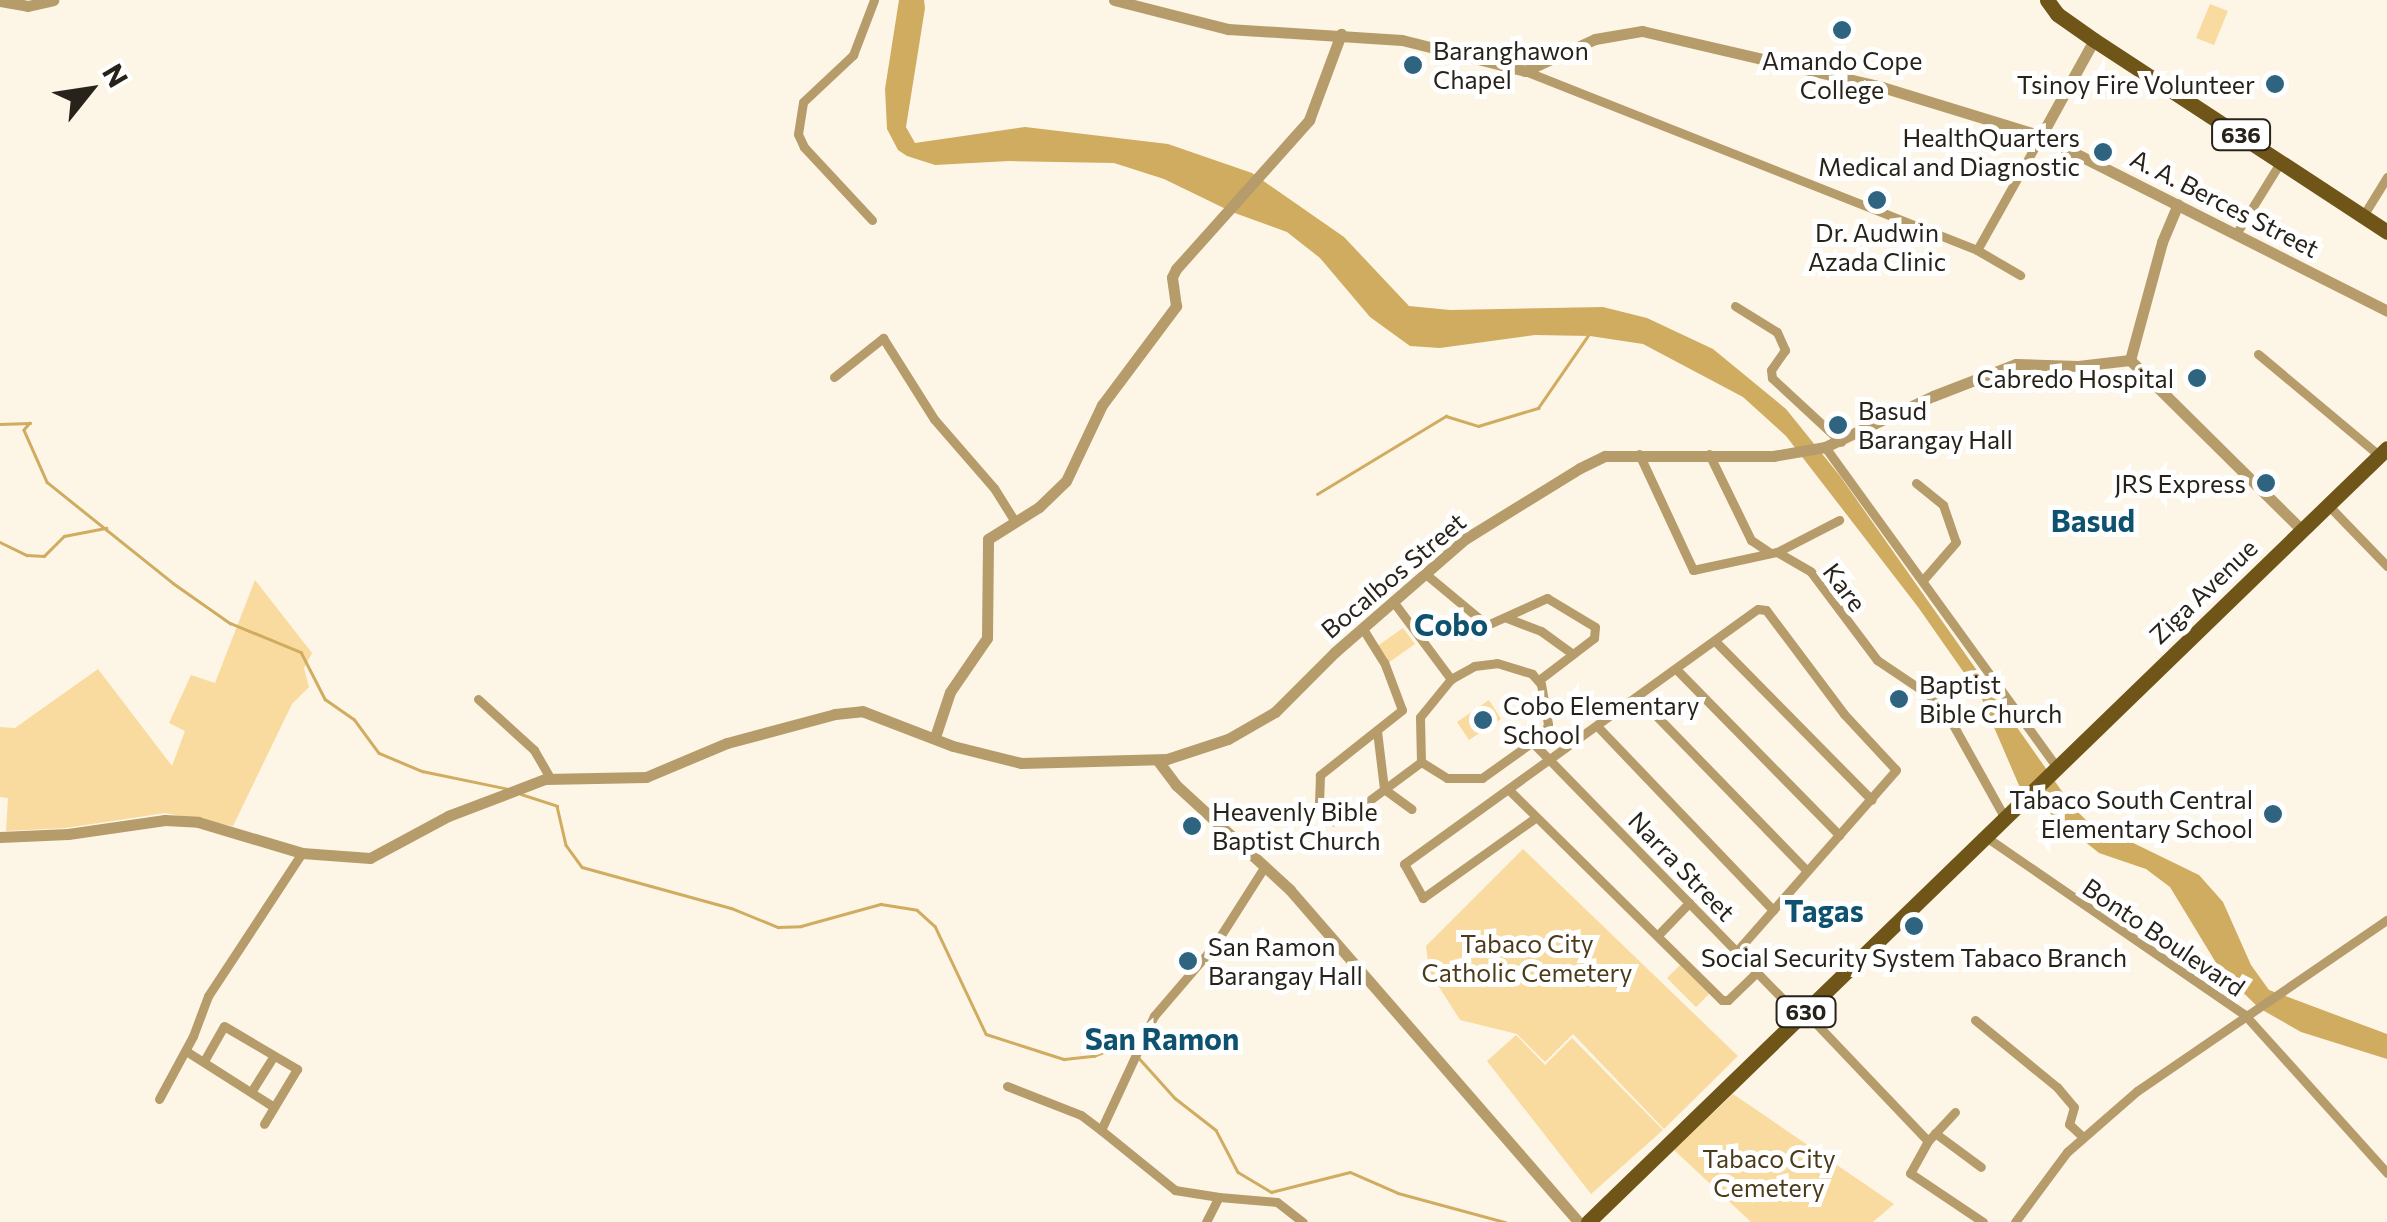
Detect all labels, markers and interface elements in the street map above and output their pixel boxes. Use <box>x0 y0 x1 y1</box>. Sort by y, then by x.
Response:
marker: Amando Cope College <box>1831 19 1853 41</box>
place label: Baranghawon Chapel <box>1433 36 1589 95</box>
north arrow <box>40 40 140 140</box>
place label: Amando Cope College <box>1762 46 1922 105</box>
marker: Baranghawon Chapel <box>1402 54 1424 76</box>
text: N <box>96 57 136 93</box>
place label: Tsinoy Fire Volunteer <box>2017 69 2255 99</box>
marker: Tsinoy Fire Volunteer <box>2264 73 2286 95</box>
road number: 636 <box>2211 118 2271 152</box>
place label: HealthQuarters Medical and Diagnostic <box>1818 123 2080 182</box>
marker: HealthQuarters Medical and Diagnostic <box>2090 139 2116 165</box>
street label: A. A. Berces Street <box>2126 143 2324 263</box>
marker: Dr. Audwin Azada Clinic <box>1864 187 1890 213</box>
place label: Dr. Audwin Azada Clinic <box>1808 218 1946 277</box>
place label: Cabredo Hospital <box>1976 363 2174 393</box>
marker: Cabredo Hospital <box>2184 365 2210 391</box>
place label: Basud Barangay Hall <box>1858 396 2013 455</box>
marker: Basud Barangay Hall <box>1827 414 1849 436</box>
place label: JRS Express <box>2114 468 2246 498</box>
marker: JRS Express <box>2255 472 2277 494</box>
district label: Basud <box>2051 502 2135 538</box>
street label: Bocalbos Street <box>1315 506 1471 644</box>
street label: Ziga Avenue <box>2143 532 2263 650</box>
street label: Kare <box>1817 557 1873 617</box>
district label: Cobo <box>1414 606 1488 642</box>
place label: Baptist Bible Church <box>1919 670 2062 729</box>
marker: Baptist Bible Church <box>1888 688 1910 710</box>
place label: Cobo Elementary School <box>1503 691 1700 750</box>
marker: Cobo Elementary School <box>1472 709 1494 731</box>
place label: Tabaco South Central Elementary School <box>2009 785 2253 844</box>
place label: Heavenly Bible Baptist Church <box>1212 797 1380 856</box>
marker: Tabaco South Central Elementary School <box>2262 803 2284 825</box>
street label: Narra Street <box>1623 805 1741 927</box>
marker: Heavenly Bible Baptist Church <box>1181 815 1203 837</box>
street label: Bonto Boulevard <box>2077 872 2251 1002</box>
district label: Tagas <box>1784 892 1864 928</box>
marker: Social Security System Tabaco Branch <box>1903 915 1925 937</box>
park label: Tabaco City Catholic Cemetery <box>1422 929 1632 988</box>
place label: San Ramon Barangay Hall <box>1208 932 1363 991</box>
place label: Social Security System Tabaco Branch <box>1701 942 2127 972</box>
marker: San Ramon Barangay Hall <box>1177 950 1199 972</box>
road number: 630 <box>1774 995 1838 1029</box>
district label: San Ramon <box>1085 1020 1239 1056</box>
park label: Tabaco City Cemetery <box>1702 1144 1836 1203</box>

